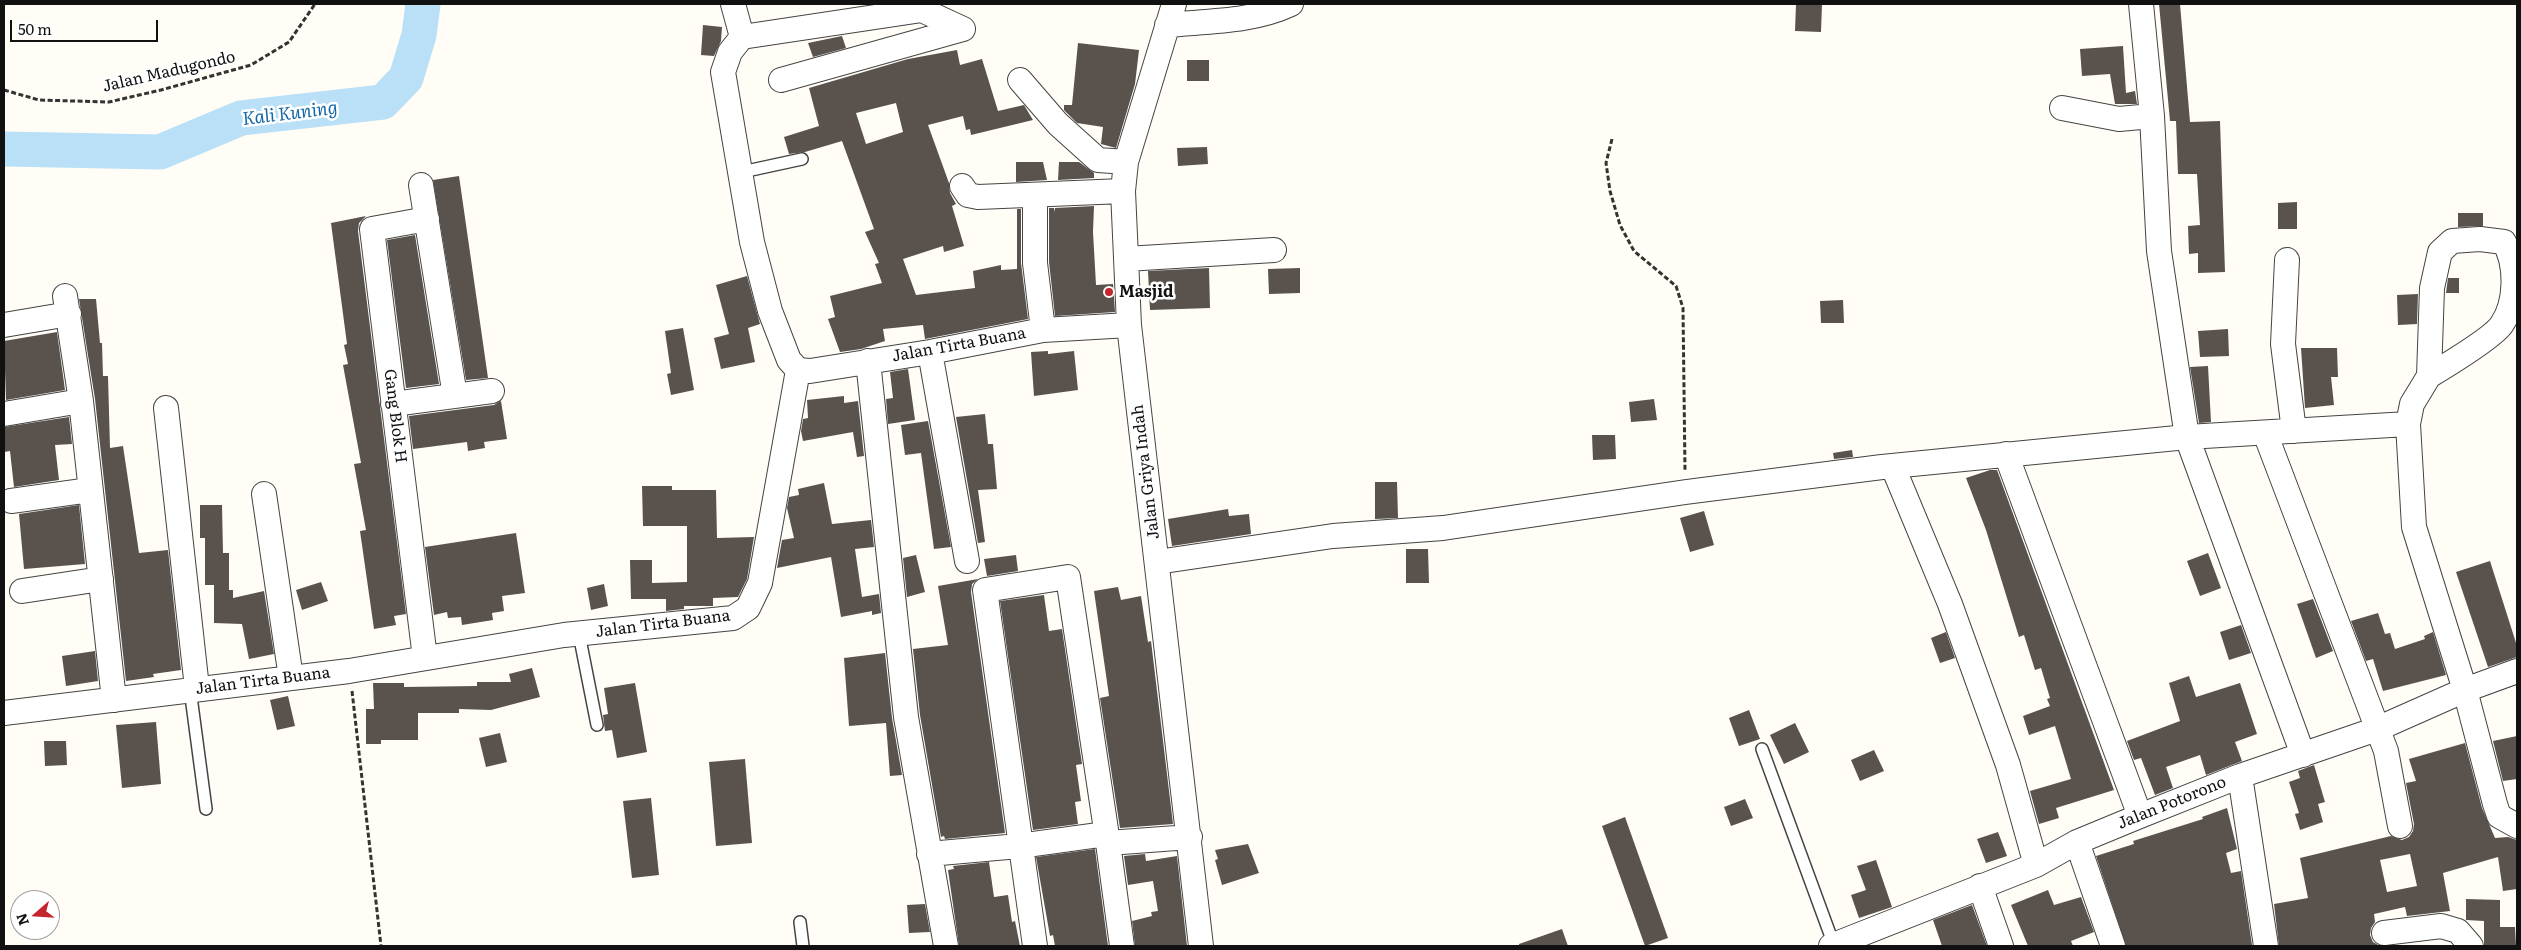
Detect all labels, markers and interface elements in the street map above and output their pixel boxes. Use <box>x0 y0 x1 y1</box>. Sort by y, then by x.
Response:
scale bar <box>12 10 160 42</box>
text: 50 m <box>18 17 52 40</box>
street label: Jalan Madugondo <box>101 47 237 97</box>
water label: Kali Kuning <box>241 97 339 131</box>
place label: Masjid <box>1119 282 1173 302</box>
marker: Masjid <box>1103 286 1115 298</box>
street label: Jalan Tirta Buana <box>891 324 1027 366</box>
street label: Gang Blok H <box>380 368 410 464</box>
street label: Jalan Griya Indah <box>1128 403 1164 541</box>
street label: Jalan Tirta Buana <box>595 606 731 642</box>
street label: Jalan Tirta Buana <box>195 663 331 699</box>
street label: Jalan Potorono <box>2115 772 2229 834</box>
north arrow <box>10 890 60 940</box>
text: N <box>10 911 33 928</box>

